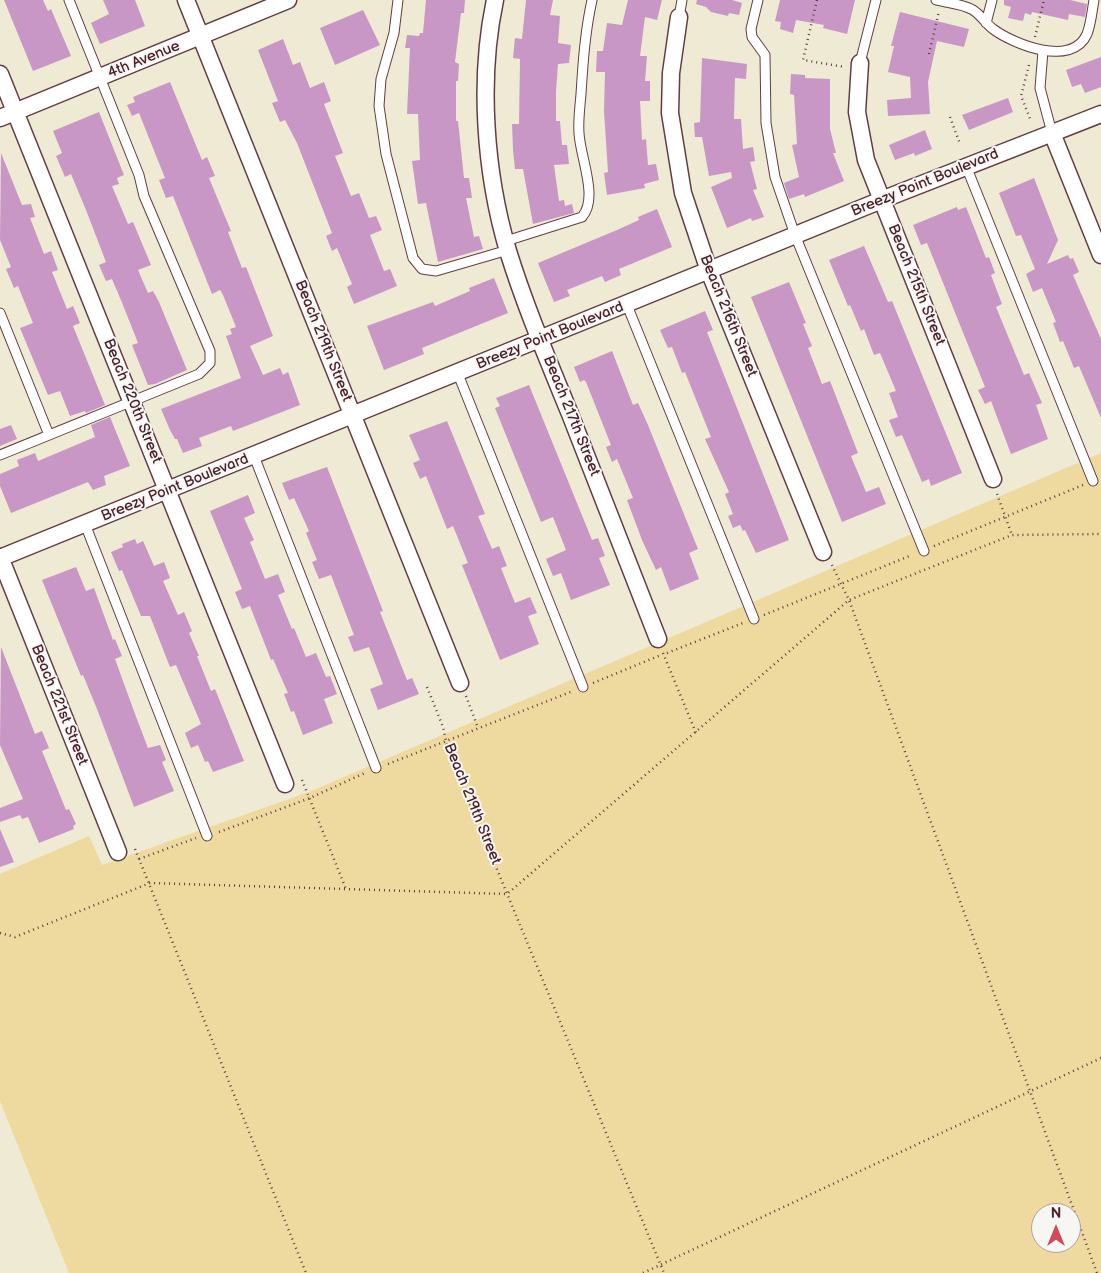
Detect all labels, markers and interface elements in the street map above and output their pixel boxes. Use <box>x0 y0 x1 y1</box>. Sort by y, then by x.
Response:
street label: 4th Avenue <box>105 37 183 83</box>
street label: Breezy Point Boulevard <box>849 145 1001 221</box>
street label: Beach 215th Street <box>883 222 949 348</box>
street label: Beach 216th Street <box>695 252 761 380</box>
street label: Beach 219th Street <box>290 278 356 404</box>
street label: Breezy Point Boulevard <box>474 298 626 374</box>
street label: Beach 220th Street <box>99 336 165 466</box>
street label: Beach 217th Street <box>539 353 603 479</box>
street label: Breezy Point Boulevard <box>99 450 251 526</box>
street label: Beach 221st Street <box>27 642 91 768</box>
street label: Beach 219th Street <box>439 741 505 867</box>
north arrow <box>1031 1203 1081 1253</box>
text: N <box>1051 1205 1061 1222</box>

